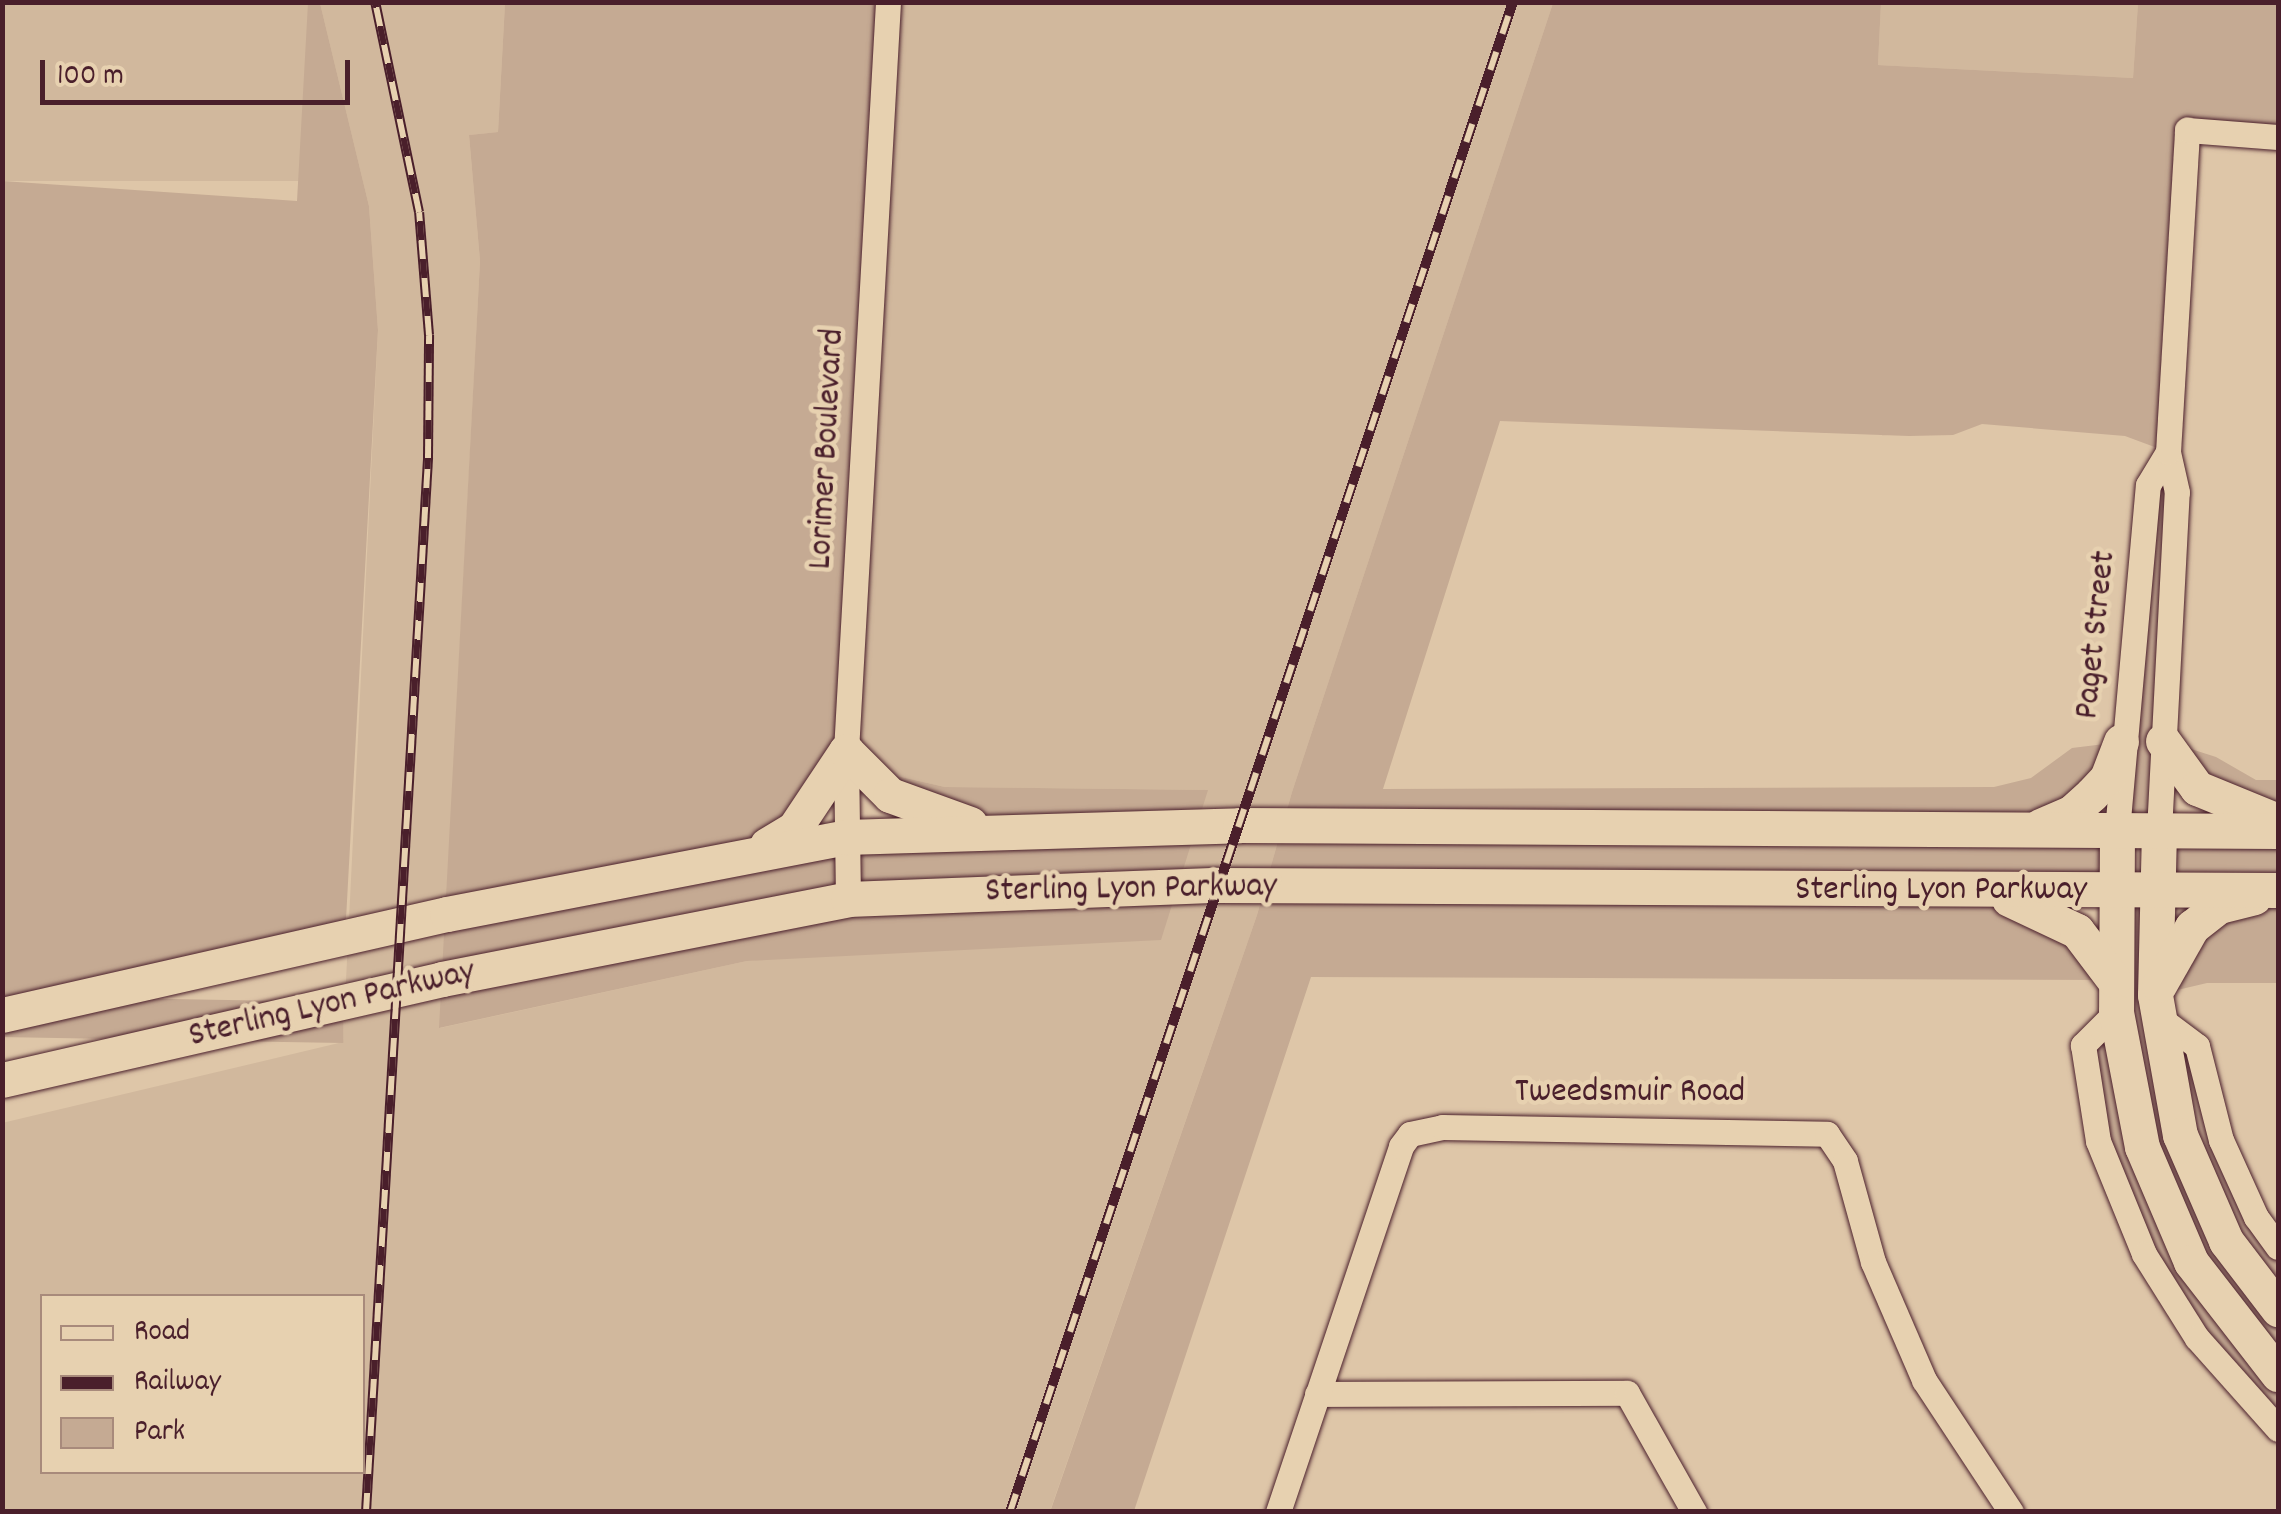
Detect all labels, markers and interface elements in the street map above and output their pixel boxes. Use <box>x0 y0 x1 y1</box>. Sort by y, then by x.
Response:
scale bar <box>45 40 355 102</box>
text: 100 m <box>57 56 124 99</box>
street label: Lorimer Boulevard <box>801 328 855 570</box>
street label: Paget Street <box>2067 549 2127 721</box>
street label: Sterling Lyon Parkway <box>985 866 1277 914</box>
street label: Sterling Lyon Parkway <box>1795 870 2087 912</box>
street label: Sterling Lyon Parkway <box>185 952 479 1058</box>
street label: Tweedsmuir Road <box>1515 1072 1745 1114</box>
legend <box>40 1294 365 1474</box>
text: Road <box>134 1312 190 1355</box>
text: Railway <box>134 1362 221 1405</box>
text: Park <box>134 1412 185 1455</box>

